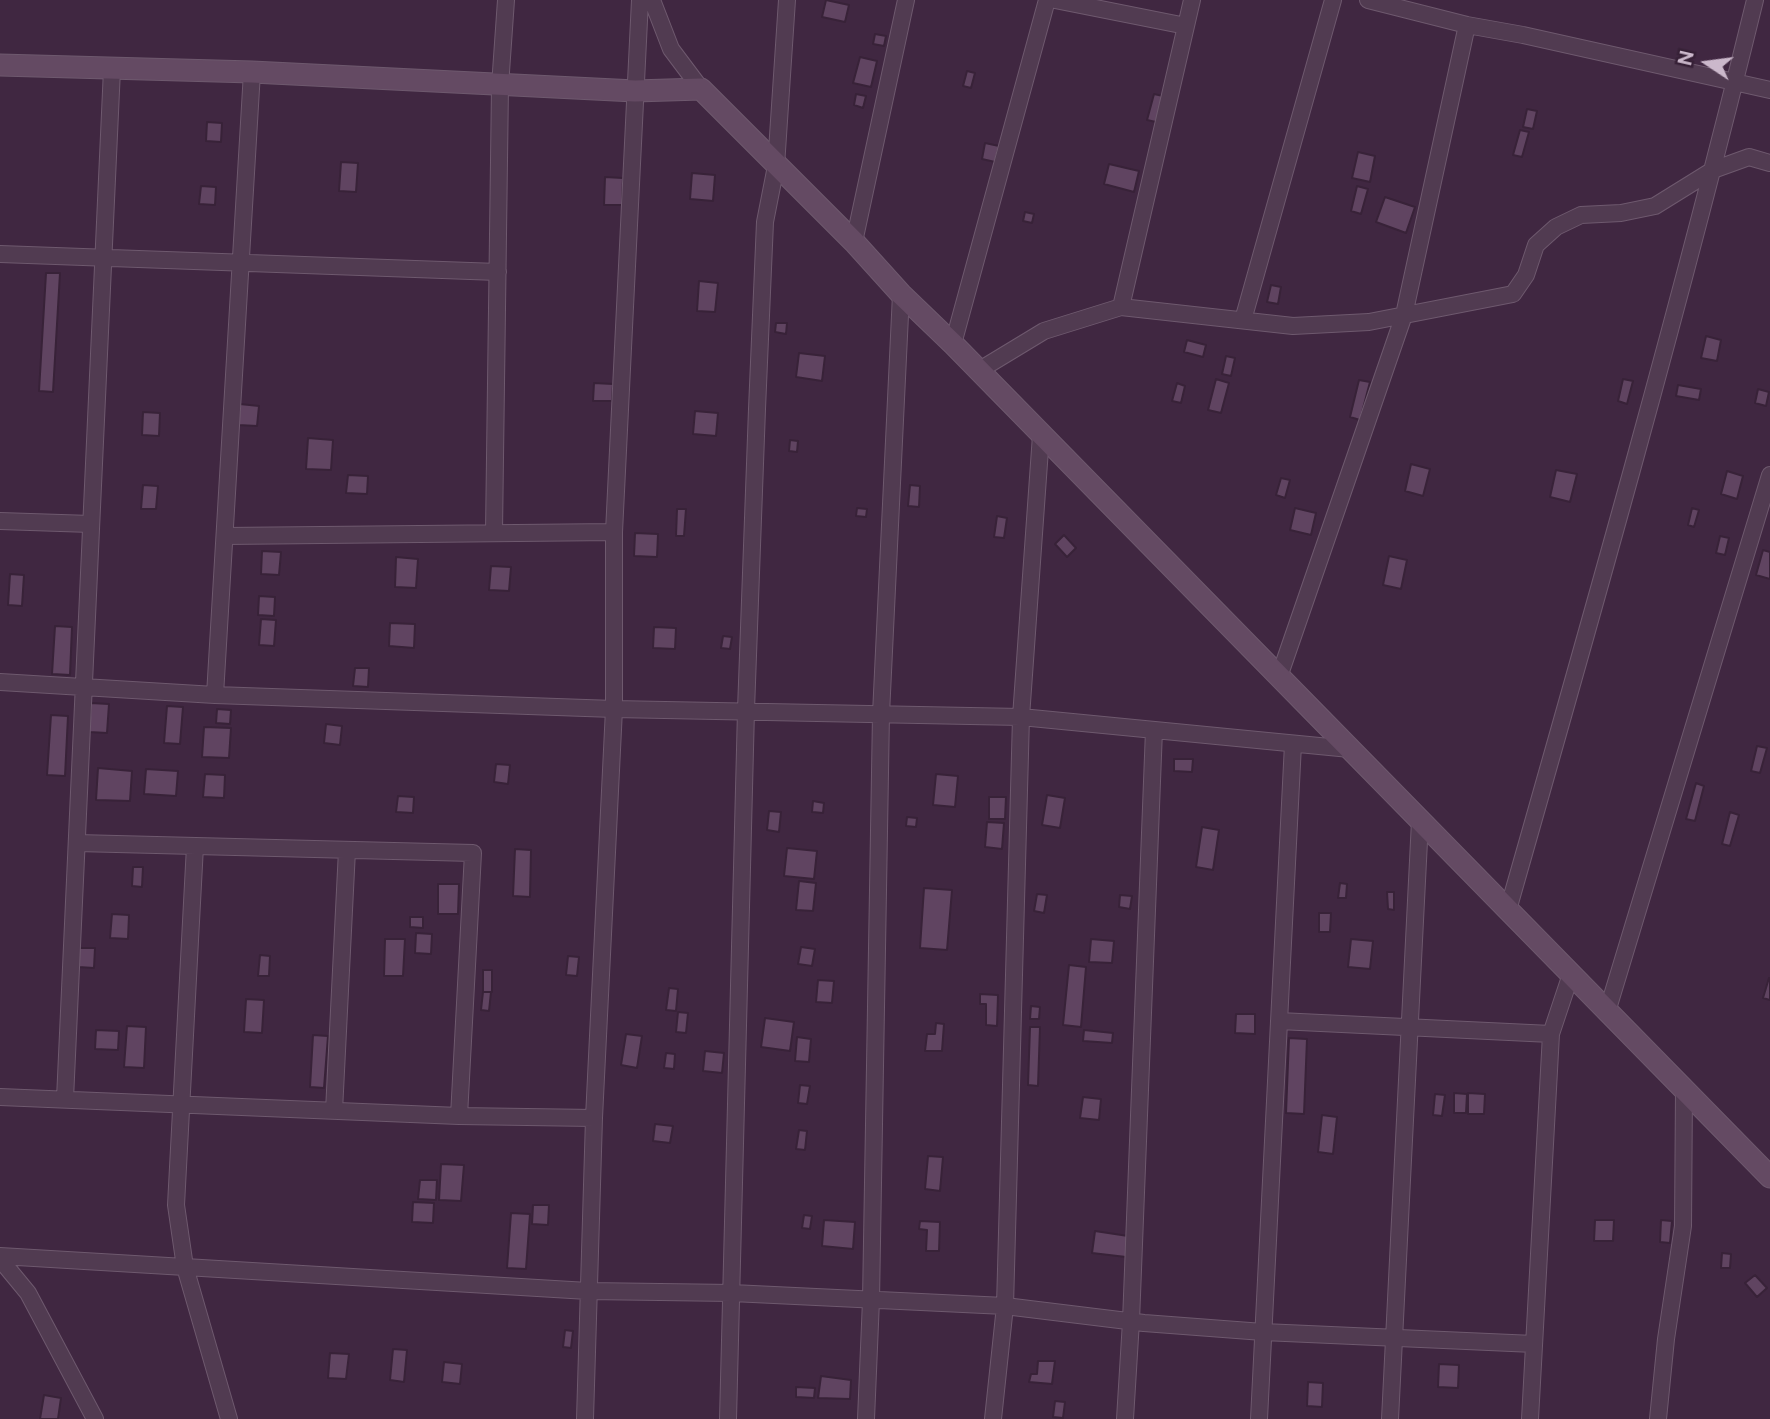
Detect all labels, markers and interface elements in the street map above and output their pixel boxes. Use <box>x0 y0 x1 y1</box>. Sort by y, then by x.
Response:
north arrow <box>1672 28 1742 98</box>
text: N <box>1673 48 1699 68</box>

